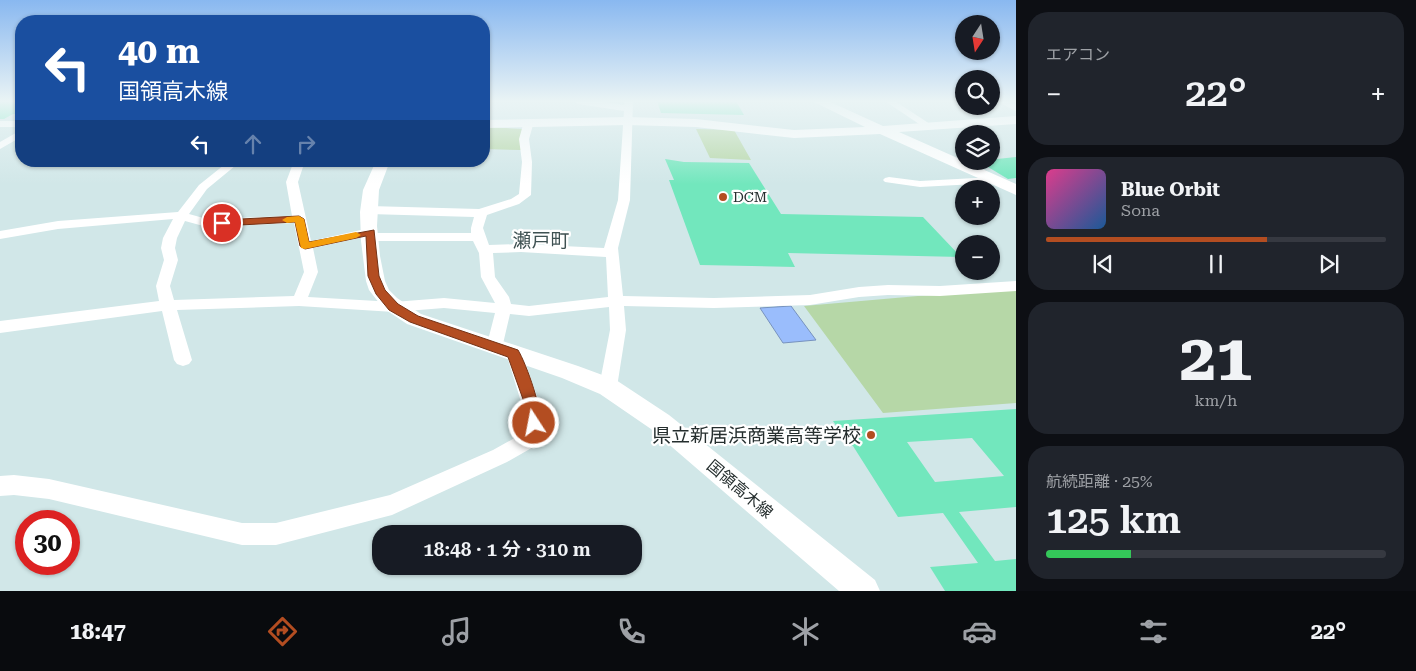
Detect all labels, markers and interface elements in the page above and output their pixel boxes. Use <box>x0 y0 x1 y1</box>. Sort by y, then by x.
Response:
north arrow <box>955 15 1000 60</box>
map controls <box>955 15 1000 280</box>
text: 40 m <box>118 31 200 72</box>
icon: left <box>35 35 100 100</box>
text: エアコン <box>1046 45 1110 64</box>
button: search <box>955 70 1000 115</box>
text: 22° <box>1185 71 1247 115</box>
text: − <box>1046 78 1062 111</box>
text: + <box>1370 78 1386 111</box>
text: 国領高木線 <box>118 79 228 104</box>
button: layers <box>955 125 1000 170</box>
icon: left <box>186 130 214 158</box>
icon: ahead <box>239 130 267 158</box>
icon: right <box>292 130 320 158</box>
text: Blue Orbit <box>1121 178 1220 201</box>
button: + <box>955 180 1000 225</box>
place label: DCM <box>733 189 767 205</box>
marker: DCM <box>717 191 729 203</box>
text: Sona <box>1121 201 1160 220</box>
pin <box>201 202 243 244</box>
icon: arrive <box>208 209 236 237</box>
district label: 瀬戸町 <box>512 229 570 252</box>
button: − <box>955 235 1000 280</box>
icon: previous <box>1089 250 1117 278</box>
icon: pause <box>1202 250 1230 278</box>
icon: next <box>1315 250 1343 278</box>
text: 21 <box>1180 320 1252 396</box>
text: km/h <box>1195 391 1237 410</box>
position arrow <box>507 396 559 448</box>
place label: 県立新居浜商業高等学校 <box>652 424 861 447</box>
marker: 県立新居浜商業高等学校 <box>865 429 877 441</box>
street label: 国領高木線 <box>703 456 777 522</box>
text: 航続距離 · 25% <box>1046 472 1153 491</box>
text: 125 km <box>1046 498 1181 542</box>
speed limit sign: 30 <box>15 510 80 575</box>
text: 18:48 · 1 分 · 310 m <box>423 538 591 561</box>
icon: directions <box>265 614 300 649</box>
icon: music <box>439 614 474 649</box>
icon: phone <box>614 614 649 649</box>
icon: climate <box>788 614 823 649</box>
icon: car <box>962 614 997 649</box>
icon: filters <box>1136 614 1171 649</box>
text: 18:47 <box>70 619 126 644</box>
text: 22° <box>1311 619 1346 644</box>

